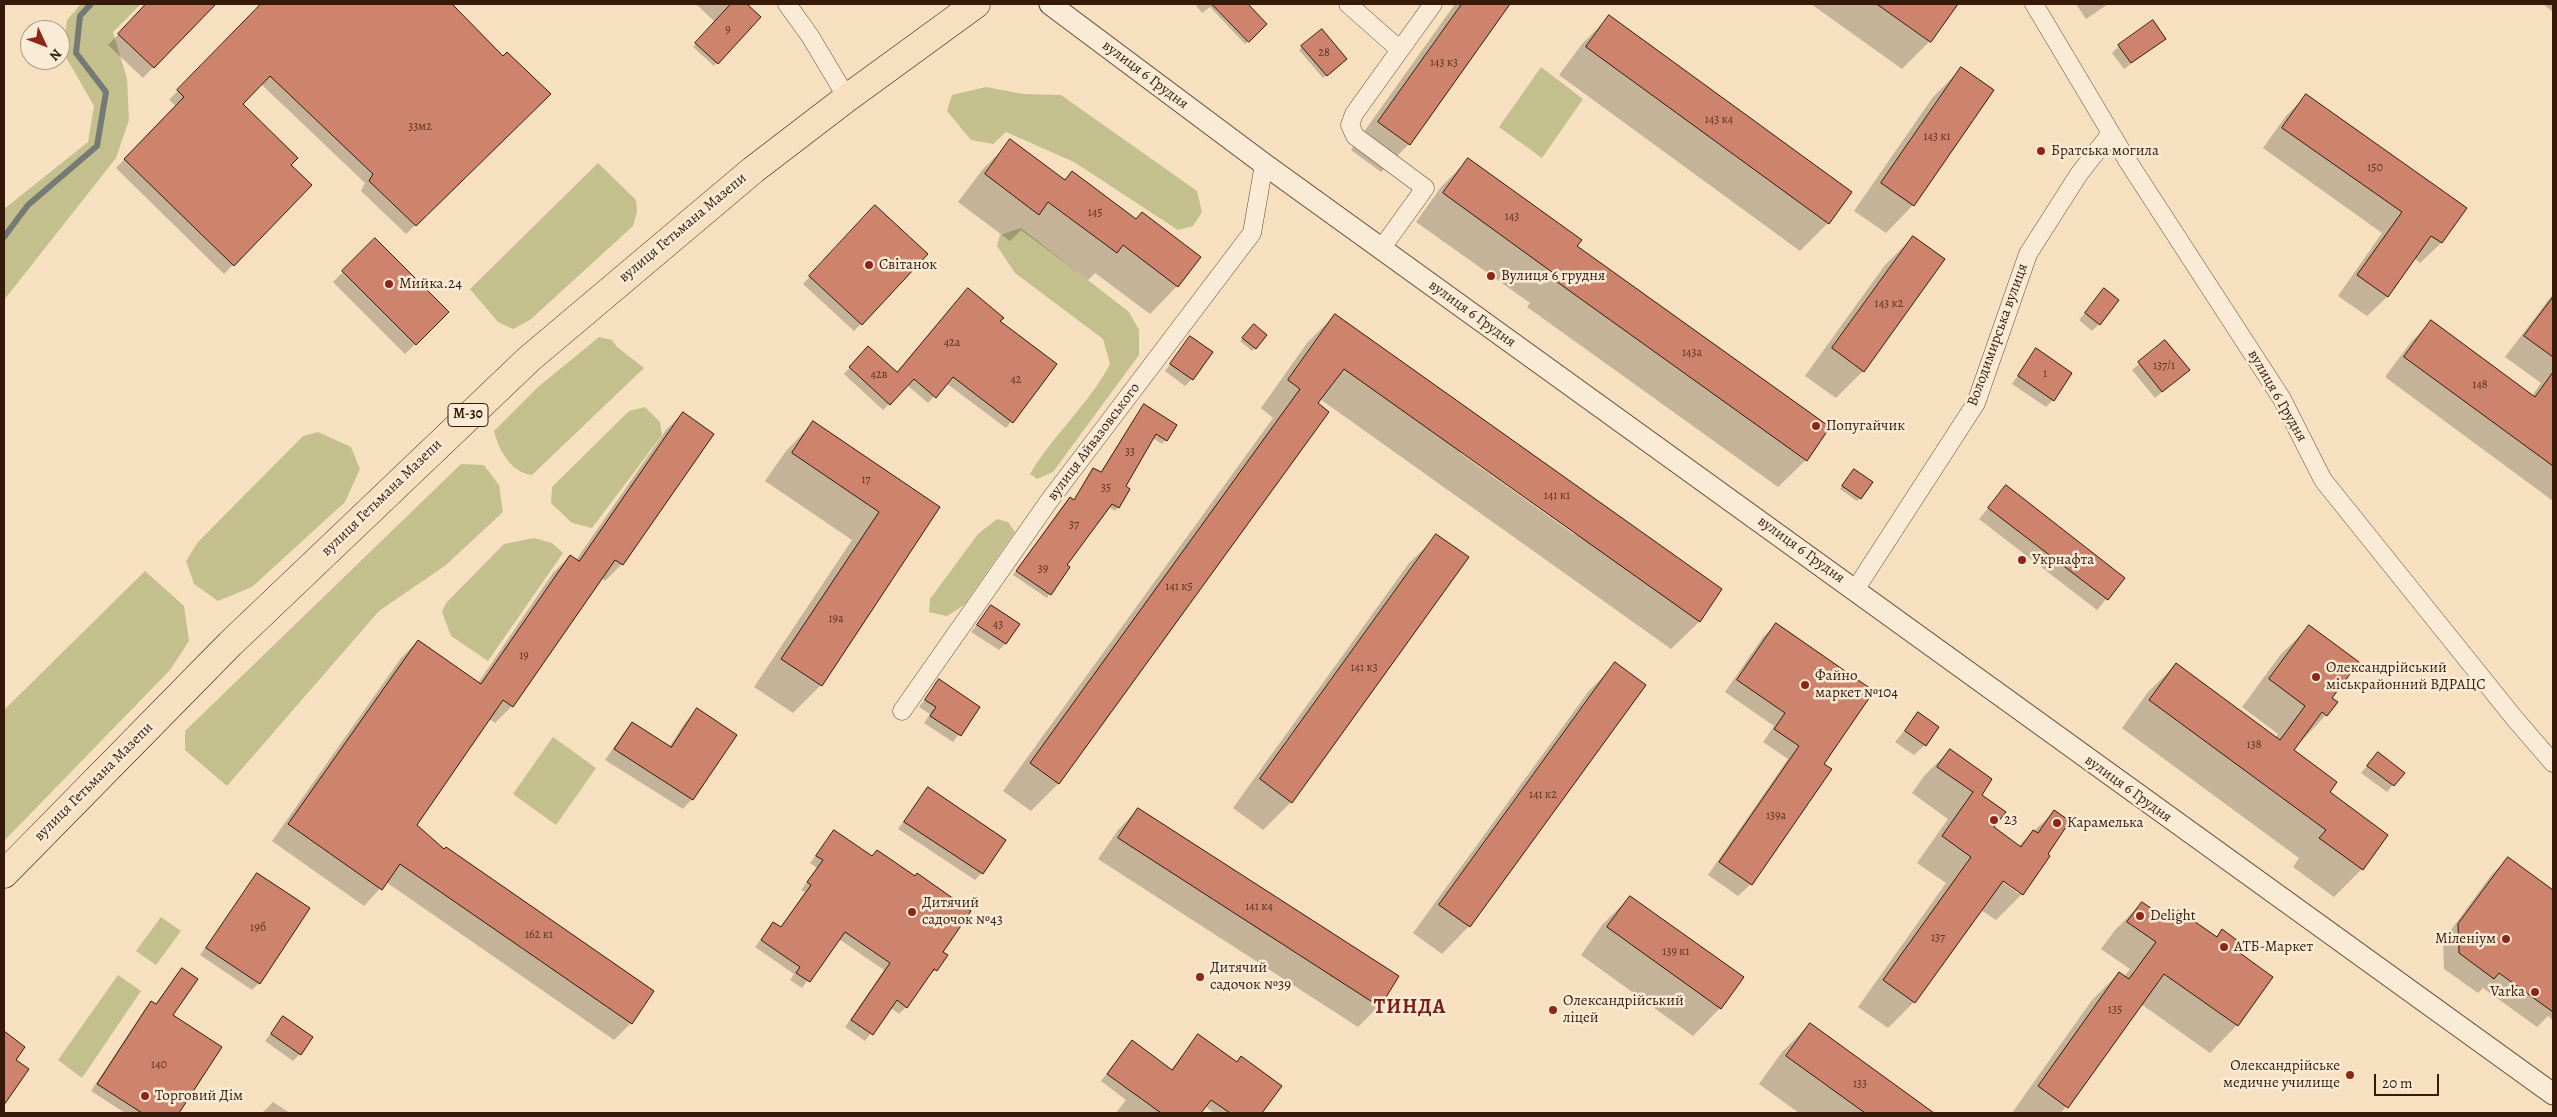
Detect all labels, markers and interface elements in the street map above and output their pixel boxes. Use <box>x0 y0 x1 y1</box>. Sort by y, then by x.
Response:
north arrow <box>20 20 70 70</box>
house number: 9 <box>725 23 731 37</box>
street label: вулиця 6 Грудня <box>1098 37 1192 113</box>
text: N <box>45 45 66 65</box>
house number: 28 <box>1318 46 1330 60</box>
house number: 143 к3 <box>1430 56 1458 70</box>
house number: 143 к4 <box>1705 113 1733 127</box>
house number: 33м2 <box>408 120 432 134</box>
house number: 143 к1 <box>1923 130 1951 144</box>
place label: Братська могила <box>2051 142 2159 160</box>
marker: Братська могила <box>2035 145 2047 157</box>
house number: 150 <box>2367 161 2383 175</box>
street label: вулиця Гетьмана Мазепи <box>616 169 750 287</box>
house number: 145 <box>1088 206 1102 220</box>
house number: 143 <box>1505 210 1519 224</box>
place label: Світанок <box>879 256 937 274</box>
marker: Світанок <box>863 259 875 271</box>
street label: Володимирська вулиця <box>1964 261 2032 409</box>
place label: Вулиця 6 грудня <box>1501 267 1605 285</box>
marker: Вулиця 6 грудня <box>1485 270 1497 282</box>
place label: Мийка.24 <box>399 275 462 293</box>
street label: вулиця 6 Грудня <box>1425 276 1519 352</box>
marker: Мийка.24 <box>383 278 395 290</box>
house number: 143 к2 <box>1875 297 1903 311</box>
house number: 42а <box>944 336 960 350</box>
house number: 143а <box>1682 346 1702 360</box>
street label: вулиця 6 Грудня <box>2243 347 2311 445</box>
house number: 137/1 <box>2153 359 2175 373</box>
house number: 1 <box>2043 367 2047 381</box>
house number: 42в <box>871 368 887 382</box>
house number: 42 <box>1010 373 1022 387</box>
house number: 148 <box>2472 378 2488 392</box>
street label: вулиця Айвазовського <box>1044 379 1144 505</box>
road number: М-30 <box>448 404 488 426</box>
place label: Попугайчик <box>1826 417 1905 435</box>
marker: Попугайчик <box>1810 420 1822 432</box>
street label: вулиця Гетьмана Мазепи <box>318 436 446 560</box>
house number: 33 <box>1125 445 1135 459</box>
house number: 17 <box>861 473 871 487</box>
house number: 35 <box>1101 481 1111 495</box>
house number: 141 к1 <box>1544 489 1570 503</box>
street label: вулиця 6 Грудня <box>1754 512 1848 588</box>
house number: 37 <box>1069 518 1079 532</box>
place label: Укрнафта <box>2032 551 2094 569</box>
marker: Укрнафта <box>2016 554 2028 566</box>
house number: 39 <box>1038 562 1048 576</box>
house number: 141 к5 <box>1165 580 1193 594</box>
house number: 19а <box>828 612 844 626</box>
house number: 43 <box>993 618 1003 632</box>
house number: 19 <box>519 649 529 663</box>
place label: Олександрійський міськрайонний ВДРАЦС <box>2326 659 2486 694</box>
house number: 141 к3 <box>1350 661 1378 675</box>
place label: Файно маркет №104 <box>1815 667 1898 702</box>
marker: Олександрійський міськрайонний ВДРАЦС <box>2310 671 2322 683</box>
marker: Файно маркет №104 <box>1799 679 1811 691</box>
street label: вулиця Гетьмана Мазепи <box>31 719 157 845</box>
house number: 138 <box>2247 738 2261 752</box>
street label: вулиця 6 Грудня <box>2081 751 2175 827</box>
house number: 141 к2 <box>1529 788 1557 802</box>
house number: 139а <box>1766 809 1786 823</box>
place label: 23 <box>2004 811 2017 829</box>
marker: 23 <box>1988 814 2000 826</box>
place label: Карамелька <box>2067 814 2143 832</box>
marker: Карамелька <box>2051 817 2063 829</box>
place label: Дитячий садочок №43 <box>922 894 1003 929</box>
house number: 141 к4 <box>1245 900 1273 914</box>
marker: Дитячий садочок №43 <box>906 906 918 918</box>
place label: Delight <box>2150 907 2196 925</box>
marker: Delight <box>2134 910 2146 922</box>
house number: 19б <box>250 921 266 935</box>
house number: 162 к1 <box>525 928 553 942</box>
place label: Міленіум <box>2435 930 2496 948</box>
house number: 137 <box>1931 931 1945 945</box>
marker: Міленіум <box>2500 933 2512 945</box>
place label: АТБ-Маркет <box>2234 938 2313 956</box>
marker: АТБ-Маркет <box>2218 941 2230 953</box>
house number: 139 к1 <box>1662 945 1690 959</box>
place label: Дитячий садочок №39 <box>1210 959 1291 994</box>
marker: Дитячий садочок №39 <box>1194 971 1206 983</box>
place label: Varka <box>2490 983 2525 1001</box>
marker: Varka <box>2529 986 2541 998</box>
place label: Олександрійський ліцей <box>1563 992 1684 1027</box>
district label: ТИНДА <box>1373 996 1447 1020</box>
house number: 135 <box>2108 1003 2122 1017</box>
marker: Олександрійський ліцей <box>1547 1004 1559 1016</box>
place label: Олександрійське медичне училище <box>2223 1057 2340 1092</box>
house number: 140 <box>151 1058 167 1072</box>
scale bar <box>2377 1064 2442 1096</box>
marker: Олександрійське медичне училище <box>2344 1069 2356 1081</box>
text: 20 m <box>2382 1073 2413 1093</box>
house number: 133 <box>1853 1077 1867 1091</box>
place label: Торговий Дім <box>155 1087 243 1105</box>
marker: Торговий Дім <box>139 1090 151 1102</box>

